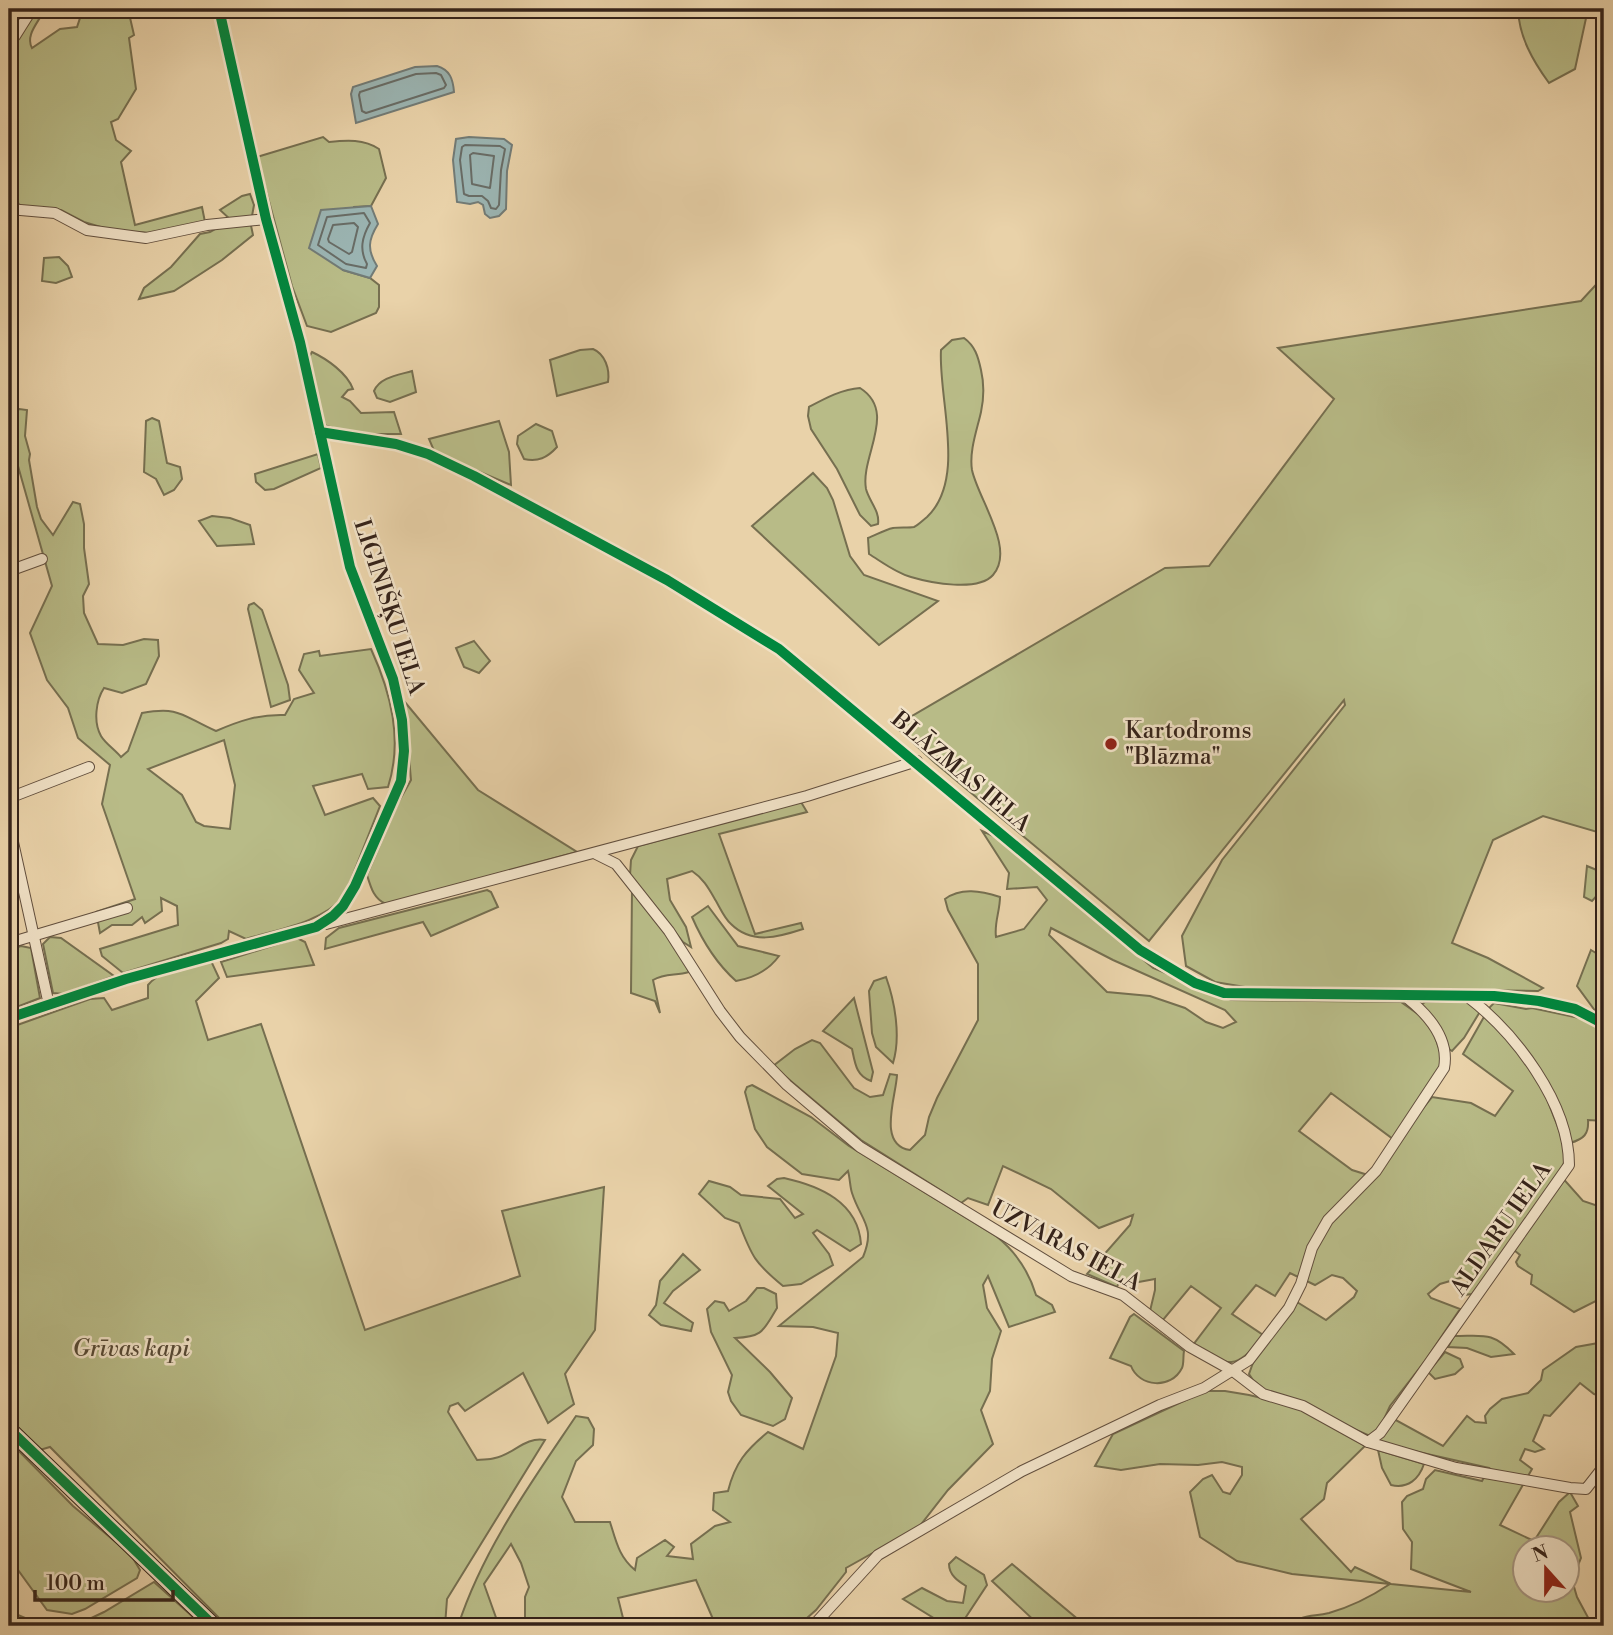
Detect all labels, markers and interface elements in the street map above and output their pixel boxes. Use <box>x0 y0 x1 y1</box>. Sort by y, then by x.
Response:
street label: LIGINIŠĶU IELA <box>346 515 434 700</box>
street label: BLĀZMAS IELA <box>885 704 1038 839</box>
place label: Kartodroms "Blāzma" <box>1125 717 1252 771</box>
marker: Kartodroms "Blāzma" <box>1103 736 1119 752</box>
street label: ALDARU IELA <box>1444 1156 1558 1302</box>
street label: UZVARAS IELA <box>986 1195 1147 1298</box>
park label: Grīvas kapi <box>72 1335 190 1363</box>
north arrow <box>1512 1534 1582 1604</box>
text: N <box>1529 1540 1552 1568</box>
scale bar <box>35 1558 173 1602</box>
text: 100 m <box>46 1571 105 1597</box>

